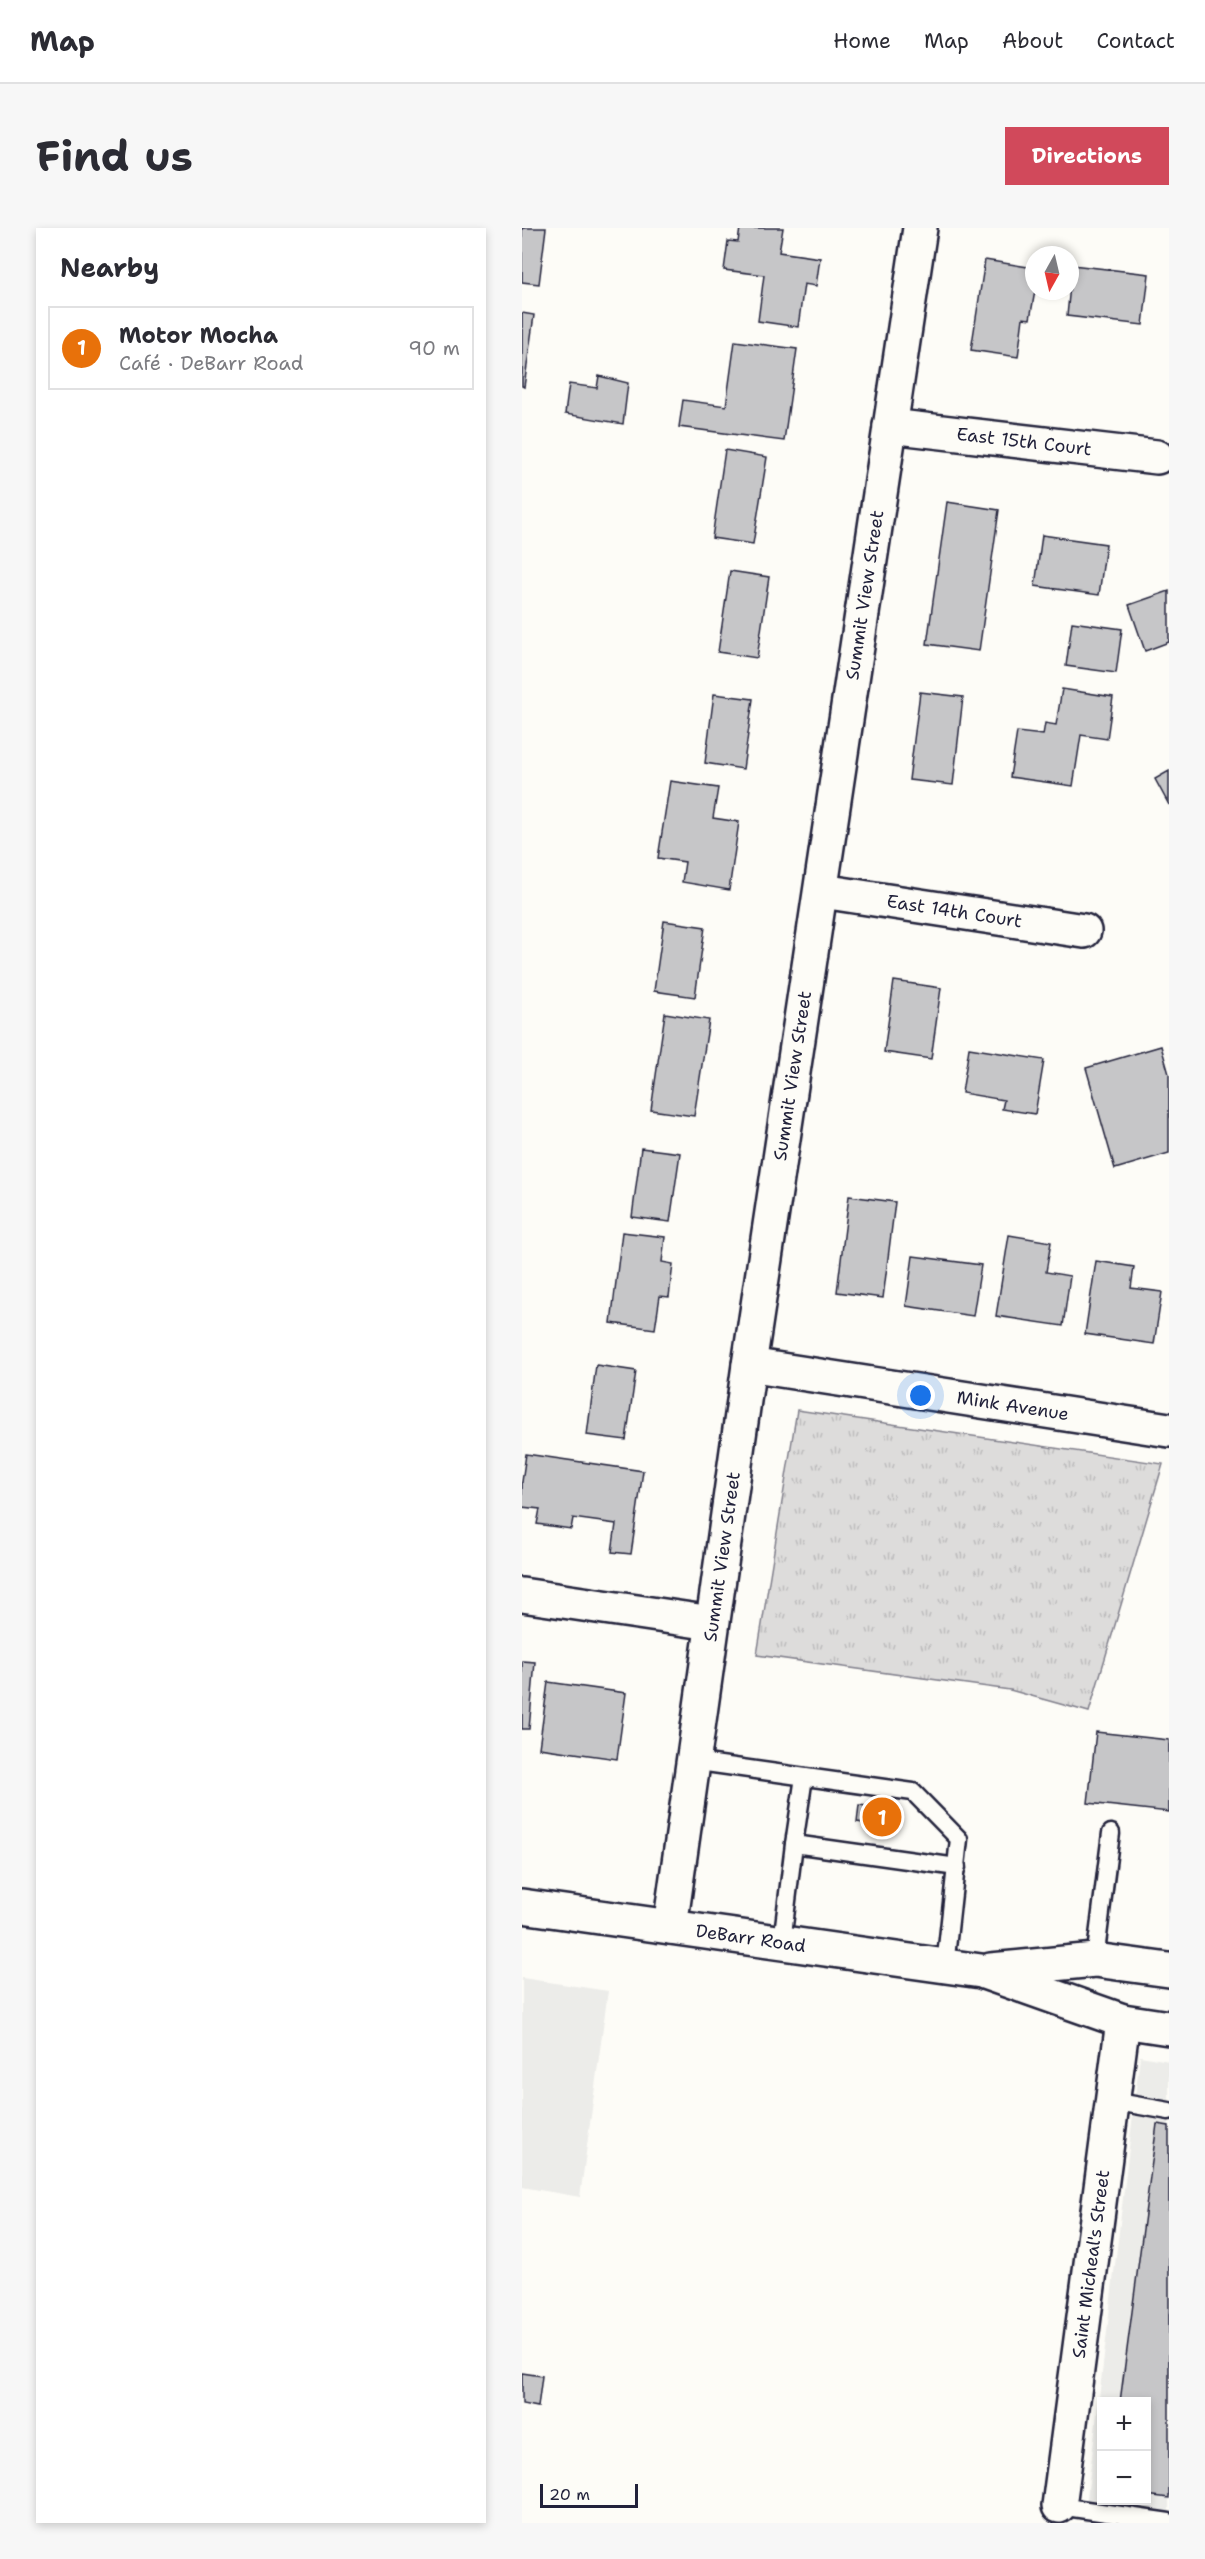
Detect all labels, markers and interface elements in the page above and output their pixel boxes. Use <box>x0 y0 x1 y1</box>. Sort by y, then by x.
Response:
text: Map <box>30 22 95 60</box>
text: Home <box>833 27 891 55</box>
text: Map <box>924 27 969 55</box>
text: About <box>1002 27 1063 55</box>
text: Contact <box>1096 27 1175 55</box>
button: Directions <box>1005 127 1169 185</box>
text: Find us <box>36 128 193 184</box>
north arrow <box>1025 246 1079 300</box>
text: Nearby <box>60 250 159 285</box>
text: Motor Mocha <box>119 321 278 350</box>
text: 1 <box>77 335 86 361</box>
text: 90 m <box>408 335 460 361</box>
text: Café · DeBarr Road <box>119 350 303 376</box>
street label: East 15th Court <box>955 422 1093 461</box>
street label: Summit View Street <box>840 509 889 682</box>
street label: East 14th Court <box>885 889 1024 933</box>
street label: Summit View Street <box>768 989 817 1162</box>
your location <box>906 1381 935 1410</box>
street label: Mink Avenue <box>955 1385 1071 1426</box>
street label: Summit View Street <box>698 1470 746 1643</box>
pin: 1 <box>862 1794 902 1840</box>
street label: DeBarr Road <box>694 1919 807 1958</box>
street label: Saint Micheal's Street <box>1067 2168 1115 2360</box>
map controls <box>1097 2397 1151 2505</box>
button: + <box>1097 2397 1151 2451</box>
button: − <box>1097 2451 1151 2505</box>
scale bar <box>540 2481 638 2508</box>
text: 20 m <box>549 2484 590 2505</box>

